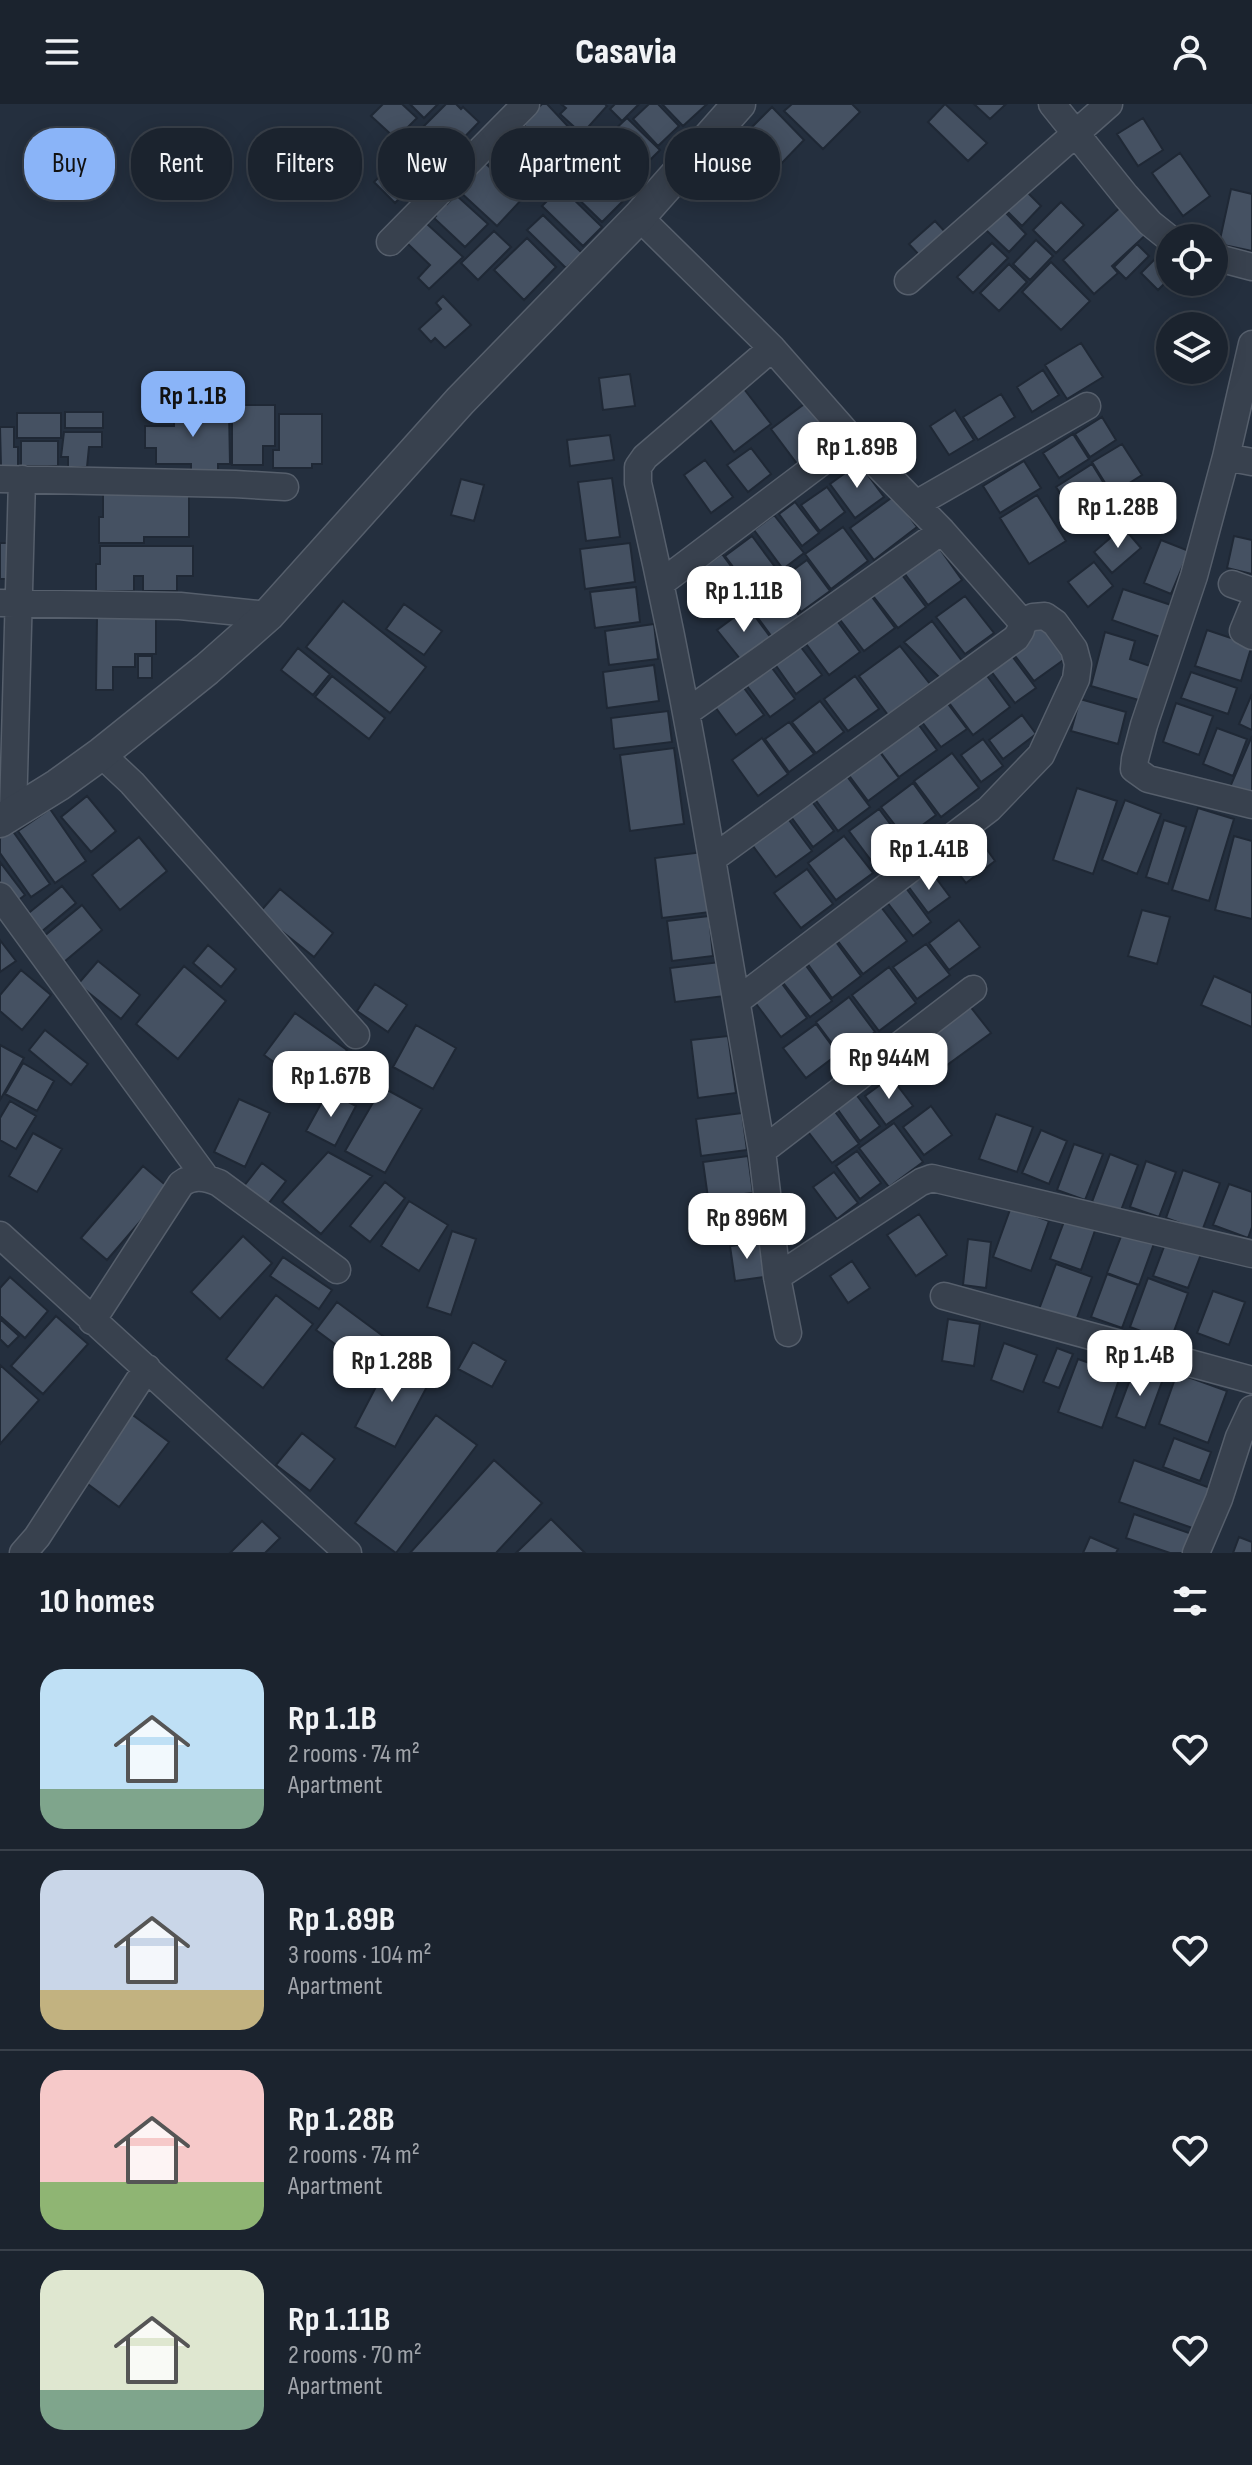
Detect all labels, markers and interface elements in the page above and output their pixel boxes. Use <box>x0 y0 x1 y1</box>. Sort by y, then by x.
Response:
icon: menu <box>40 30 84 74</box>
icon: person <box>1168 30 1212 74</box>
text: Casavia <box>575 31 677 74</box>
chip: Buy <box>24 128 115 200</box>
chip: Rent <box>131 128 232 200</box>
chip: Filters <box>248 128 362 200</box>
chip: New <box>378 128 475 200</box>
chip: Apartment <box>491 128 649 200</box>
chip: House <box>665 128 780 200</box>
map controls <box>1156 224 1228 384</box>
button: locate <box>1156 224 1228 296</box>
button: layers <box>1156 312 1228 384</box>
pin: Rp 1.1B <box>119 371 267 439</box>
text: Rp 1.1B <box>159 381 227 412</box>
pin: Rp 1.89B <box>774 422 940 490</box>
text: Rp 1.89B <box>816 432 898 463</box>
pin: Rp 1.28B <box>1035 482 1201 550</box>
text: Rp 1.28B <box>1077 492 1159 523</box>
pin: Rp 1.11B <box>661 566 827 634</box>
text: Rp 1.11B <box>705 576 783 607</box>
pin: Rp 1.41B <box>846 824 1012 892</box>
text: Rp 1.41B <box>889 834 969 865</box>
pin: Rp 944M <box>815 1033 963 1101</box>
text: Rp 944M <box>848 1043 930 1074</box>
pin: Rp 1.67B <box>248 1051 414 1119</box>
text: Rp 1.67B <box>291 1061 371 1092</box>
pin: Rp 896M <box>673 1193 821 1261</box>
text: Rp 896M <box>706 1203 788 1234</box>
pin: Rp 1.4B <box>1066 1330 1214 1398</box>
pin: Rp 1.28B <box>309 1336 475 1404</box>
text: Rp 1.4B <box>1105 1340 1175 1371</box>
text: Rp 1.28B <box>351 1346 433 1377</box>
icon: filters <box>1168 1579 1212 1623</box>
text: 10 homes <box>40 1581 155 1622</box>
text: Rp 1.1B <box>288 1698 377 1739</box>
icon: home <box>104 1701 200 1797</box>
icon: heart <box>1168 1727 1212 1771</box>
text: 2 rooms · 74 m² <box>288 1739 420 1770</box>
text: Apartment <box>288 1770 382 1801</box>
text: Rp 1.89B <box>288 1899 395 1940</box>
icon: home <box>104 1902 200 1998</box>
icon: heart <box>1168 1928 1212 1972</box>
text: 3 rooms · 104 m² <box>288 1940 432 1971</box>
text: Apartment <box>288 1971 382 2002</box>
text: Rp 1.28B <box>288 2099 394 2140</box>
icon: home <box>104 2102 200 2198</box>
icon: heart <box>1168 2128 1212 2172</box>
text: 2 rooms · 74 m² <box>288 2140 420 2171</box>
text: Apartment <box>288 2171 382 2202</box>
text: Rp 1.11B <box>288 2299 390 2340</box>
icon: home <box>104 2302 200 2398</box>
icon: heart <box>1168 2328 1212 2372</box>
text: 2 rooms · 70 m² <box>288 2340 422 2371</box>
text: Apartment <box>288 2371 382 2402</box>

